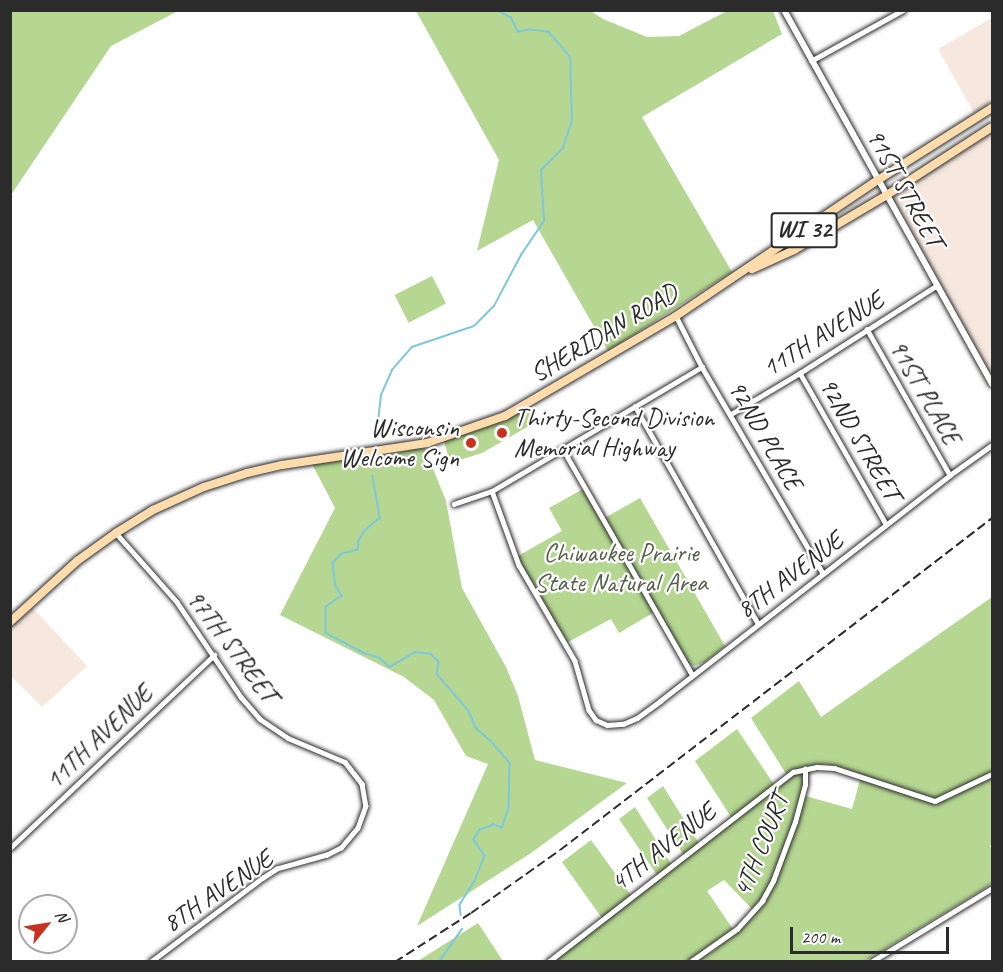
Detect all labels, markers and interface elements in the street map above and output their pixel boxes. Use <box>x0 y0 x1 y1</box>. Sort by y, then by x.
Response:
street label: 91ST STREET <box>860 123 950 253</box>
road number: WI 32 <box>770 209 838 251</box>
street label: SHERIDAN ROAD <box>524 277 684 389</box>
street label: 11TH AVENUE <box>757 285 889 383</box>
street label: 91ST PLACE <box>882 334 968 450</box>
street label: 92ND STREET <box>812 372 908 506</box>
street label: 92ND PLACE <box>721 374 809 496</box>
place label: Thirty-Second Division Memorial Highway <box>514 402 714 464</box>
place label: Wisconsin Welcome Sign <box>340 412 459 473</box>
marker: Thirty-Second Division Memorial Highway <box>495 426 509 440</box>
marker: Wisconsin Welcome Sign <box>464 436 478 450</box>
street label: 8TH AVENUE <box>731 525 849 625</box>
park label: Chiwaukee Prairie State Natural Area <box>534 537 708 598</box>
street label: 97TH STREET <box>180 584 284 708</box>
street label: 11TH AVENUE <box>39 679 159 795</box>
street label: 4TH COURT <box>727 790 795 900</box>
street label: 4TH AVENUE <box>605 797 721 897</box>
street label: 8TH AVENUE <box>158 843 278 939</box>
north arrow <box>18 894 78 954</box>
text: N <box>51 907 73 925</box>
scale bar <box>793 915 952 953</box>
text: 200 m <box>801 926 840 948</box>

